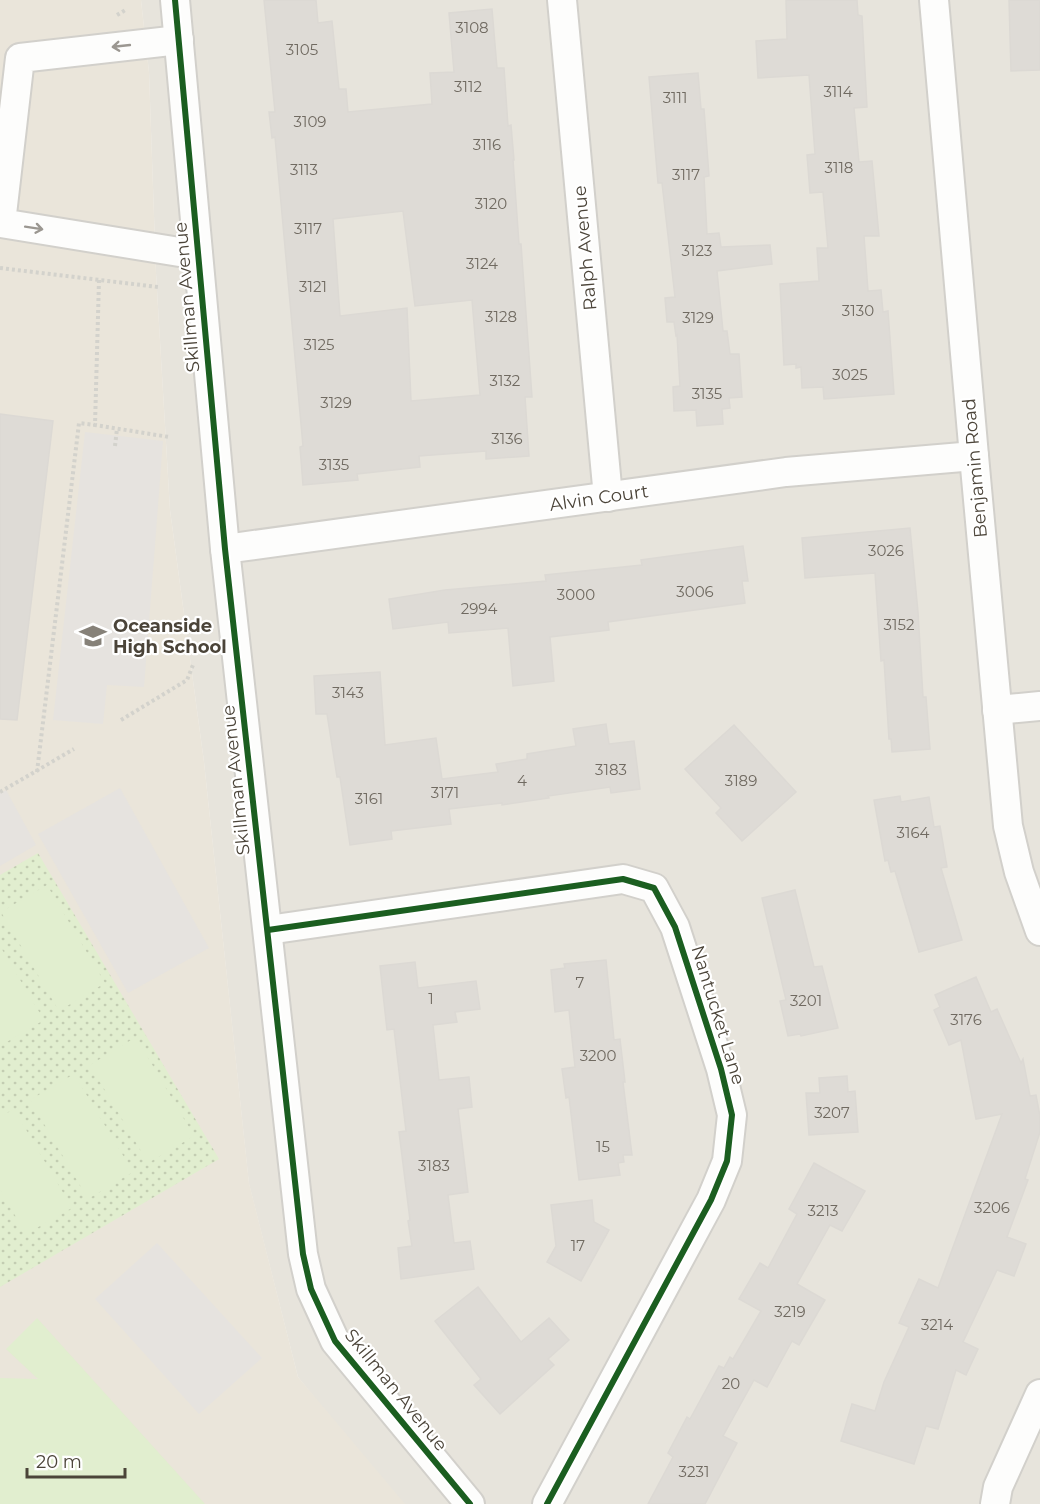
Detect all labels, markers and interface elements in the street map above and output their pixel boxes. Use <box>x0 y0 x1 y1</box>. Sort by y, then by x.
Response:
house number: 3108 <box>455 18 489 37</box>
house number: 3105 <box>286 40 318 59</box>
one-way arrow <box>111 41 131 52</box>
house number: 3112 <box>454 77 482 96</box>
house number: 3114 <box>823 82 853 101</box>
house number: 3111 <box>663 88 687 107</box>
house number: 3109 <box>294 112 326 131</box>
house number: 3116 <box>473 135 501 154</box>
house number: 3118 <box>825 158 853 177</box>
house number: 3113 <box>290 160 318 179</box>
house number: 3117 <box>672 165 700 184</box>
street label: Ralph Avenue <box>569 184 601 311</box>
house number: 3120 <box>475 194 507 213</box>
house number: 3117 <box>294 219 322 238</box>
street label: Skillman Avenue <box>169 221 205 373</box>
one-way arrow <box>23 223 43 234</box>
house number: 3123 <box>682 241 712 260</box>
house number: 3124 <box>466 254 498 273</box>
house number: 3121 <box>299 277 327 296</box>
house number: 3130 <box>842 301 874 320</box>
house number: 3128 <box>485 307 517 326</box>
house number: 3129 <box>682 308 714 327</box>
house number: 3125 <box>304 335 334 354</box>
house number: 3025 <box>832 365 868 384</box>
house number: 3132 <box>490 371 520 390</box>
house number: 3135 <box>692 384 722 403</box>
house number: 3129 <box>320 393 352 412</box>
street label: Benjamin Road <box>958 397 992 539</box>
house number: 3136 <box>491 429 523 448</box>
house number: 3135 <box>319 455 349 474</box>
street label: Alvin Court <box>548 480 650 516</box>
house number: 3026 <box>868 541 904 560</box>
house number: 3006 <box>676 582 714 601</box>
house number: 3000 <box>557 585 595 604</box>
house number: 2994 <box>461 599 497 618</box>
place label: Oceanside High School <box>113 615 227 658</box>
house number: 3152 <box>884 615 914 634</box>
school or university icon: Oceanside High School <box>78 621 108 651</box>
house number: 3143 <box>332 683 364 702</box>
street label: Skillman Avenue <box>217 704 255 856</box>
house number: 3183 <box>595 760 627 779</box>
house number: 4 <box>517 771 527 790</box>
house number: 3189 <box>725 771 757 790</box>
house number: 3171 <box>431 783 459 802</box>
house number: 3161 <box>355 789 383 808</box>
house number: 3164 <box>897 823 930 842</box>
street label: Nantucket Lane <box>686 943 750 1087</box>
house number: 7 <box>576 973 585 992</box>
house number: 1 <box>428 989 434 1008</box>
house number: 3201 <box>790 991 822 1010</box>
house number: 3176 <box>950 1010 982 1029</box>
house number: 3200 <box>580 1046 616 1065</box>
house number: 3207 <box>814 1103 850 1122</box>
house number: 15 <box>596 1137 610 1156</box>
house number: 3183 <box>418 1156 450 1175</box>
house number: 3206 <box>974 1198 1010 1217</box>
house number: 3213 <box>808 1201 838 1220</box>
house number: 17 <box>571 1236 585 1255</box>
house number: 3219 <box>774 1302 806 1321</box>
house number: 3214 <box>921 1315 953 1334</box>
street label: Skillman Avenue <box>340 1324 452 1456</box>
house number: 20 <box>722 1374 740 1393</box>
scale bar <box>27 1441 124 1479</box>
text: 20 m <box>36 1451 82 1473</box>
house number: 3231 <box>679 1462 709 1481</box>

